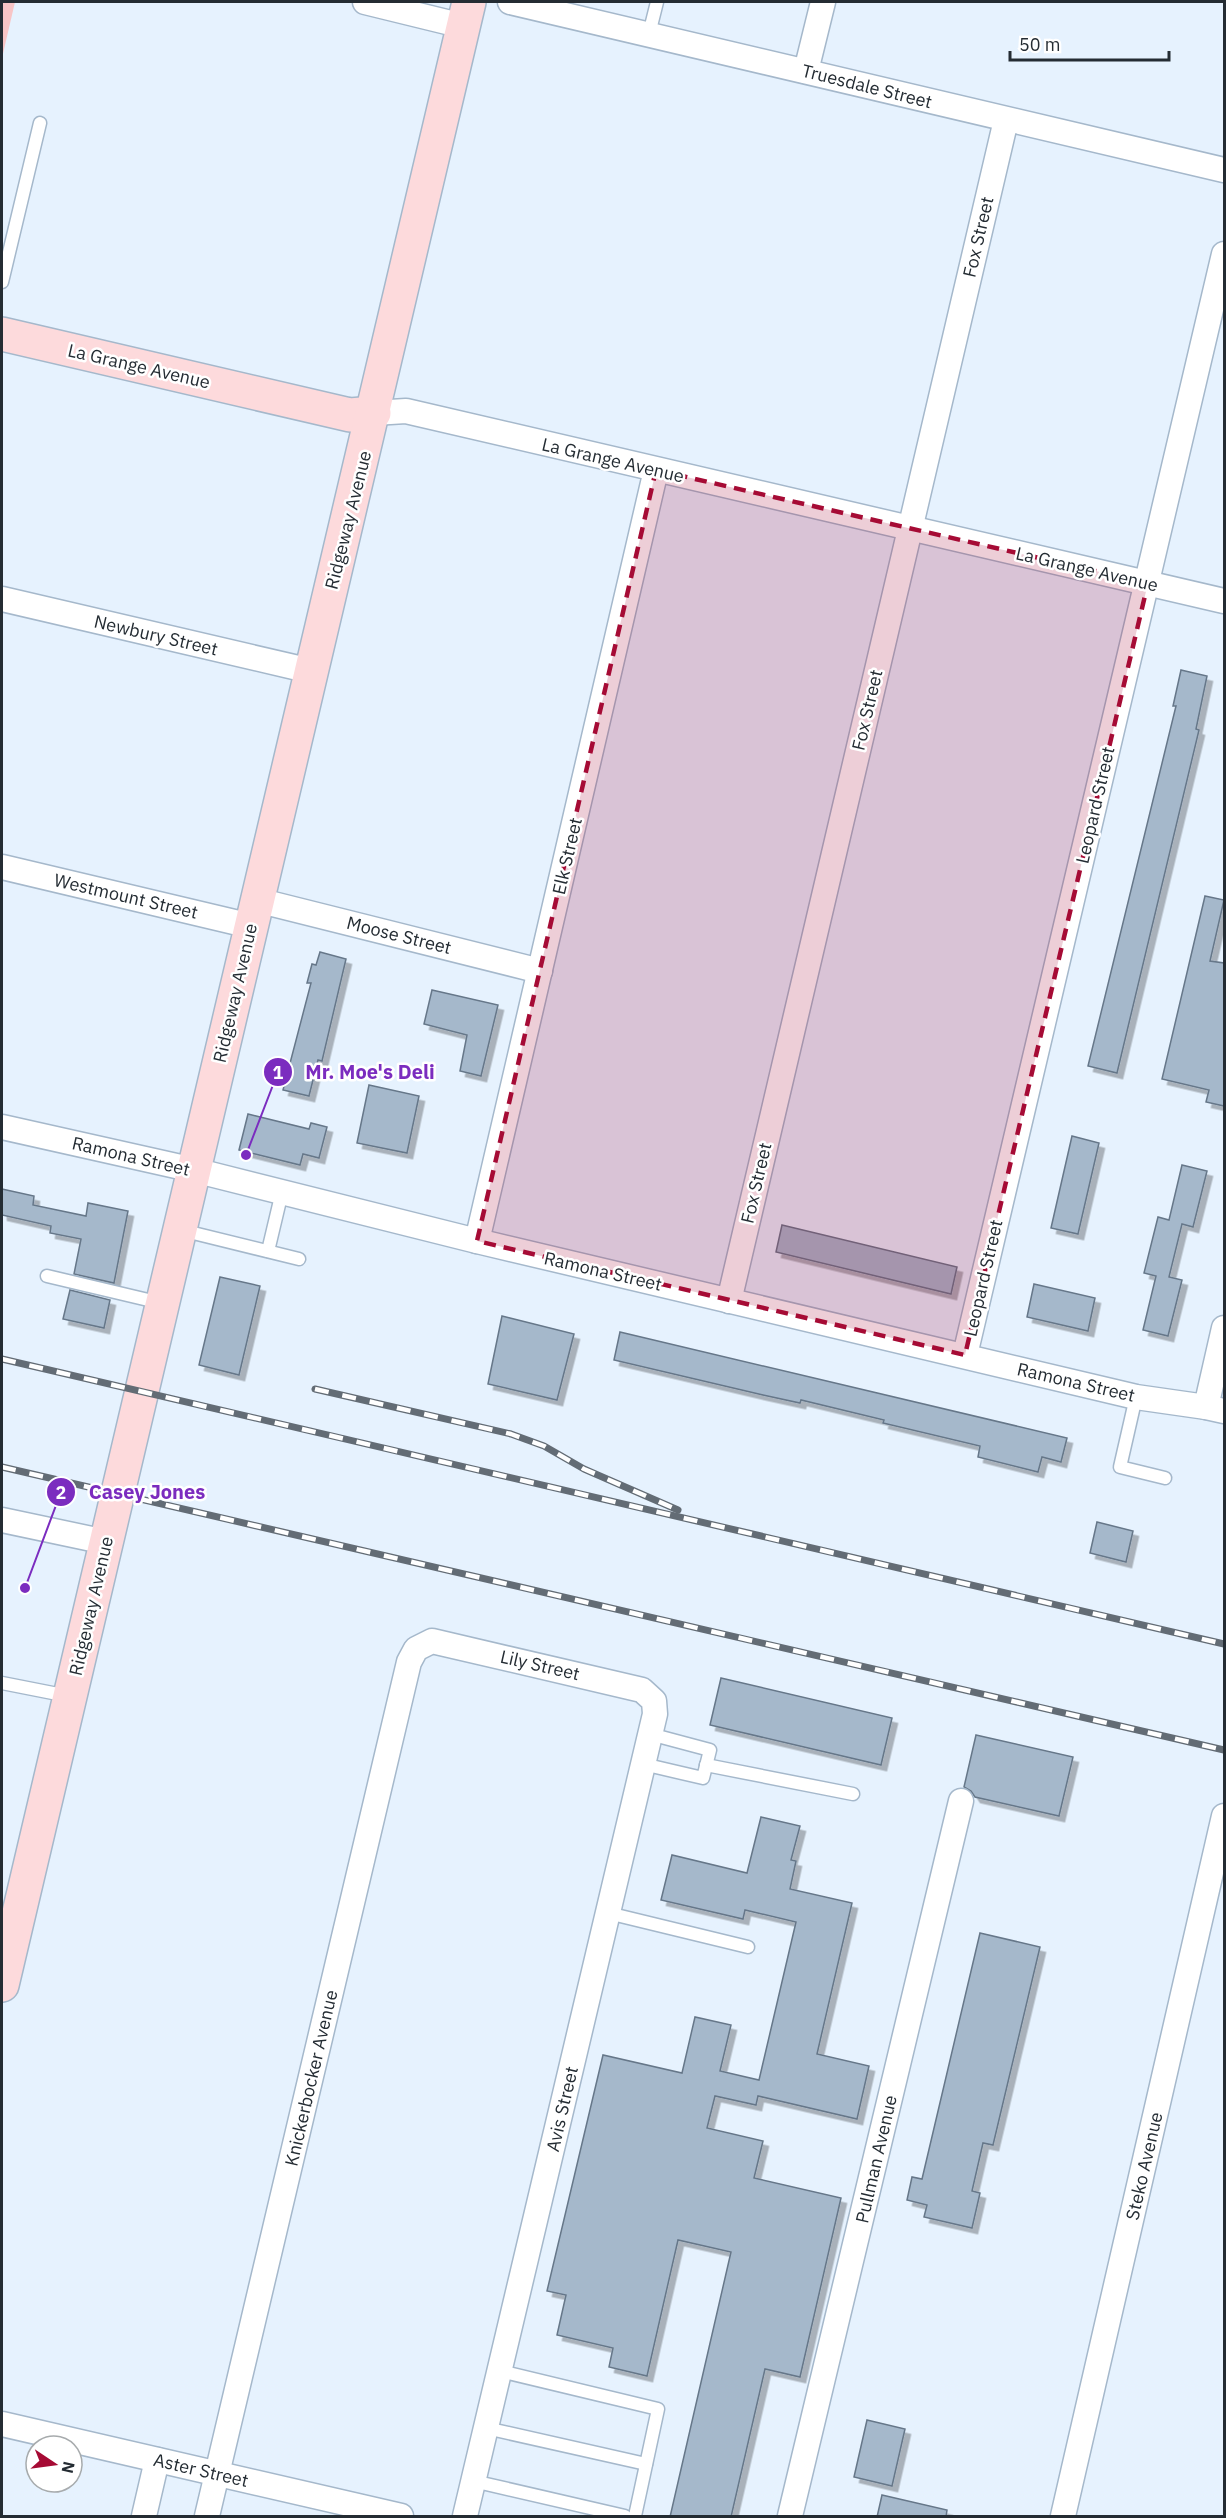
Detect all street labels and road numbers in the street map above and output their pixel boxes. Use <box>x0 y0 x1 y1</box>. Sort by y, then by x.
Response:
street label: Truesdale Street <box>799 59 935 113</box>
street label: Fox Street <box>958 194 998 280</box>
street label: La Grange Avenue <box>66 338 213 394</box>
street label: La Grange Avenue <box>540 432 687 488</box>
street label: Ridgeway Avenue <box>320 448 376 592</box>
street label: La Grange Avenue <box>1014 541 1161 597</box>
street label: Newbury Street <box>92 610 220 660</box>
street label: Fox Street <box>847 667 887 753</box>
street label: Leopard Street <box>1070 744 1120 866</box>
street label: Elk Street <box>547 815 587 897</box>
street label: Westmount Street <box>52 868 200 924</box>
street label: Moose Street <box>344 911 454 959</box>
street label: Ridgeway Avenue <box>208 921 262 1065</box>
street label: Ramona Street <box>70 1131 192 1181</box>
street label: Fox Street <box>736 1140 776 1226</box>
street label: Leopard Street <box>958 1217 1008 1339</box>
street label: Ramona Street <box>542 1246 664 1296</box>
street label: Ramona Street <box>1015 1357 1137 1407</box>
street label: Ridgeway Avenue <box>64 1534 118 1678</box>
street label: Lily Street <box>498 1645 582 1685</box>
street label: Knickerbocker Avenue <box>280 1987 343 2168</box>
street label: Avis Street <box>541 2064 583 2154</box>
street label: Pullman Avenue <box>850 2093 902 2225</box>
street label: Steko Avenue <box>1120 2110 1168 2222</box>
street label: Aster Street <box>151 2448 251 2492</box>

